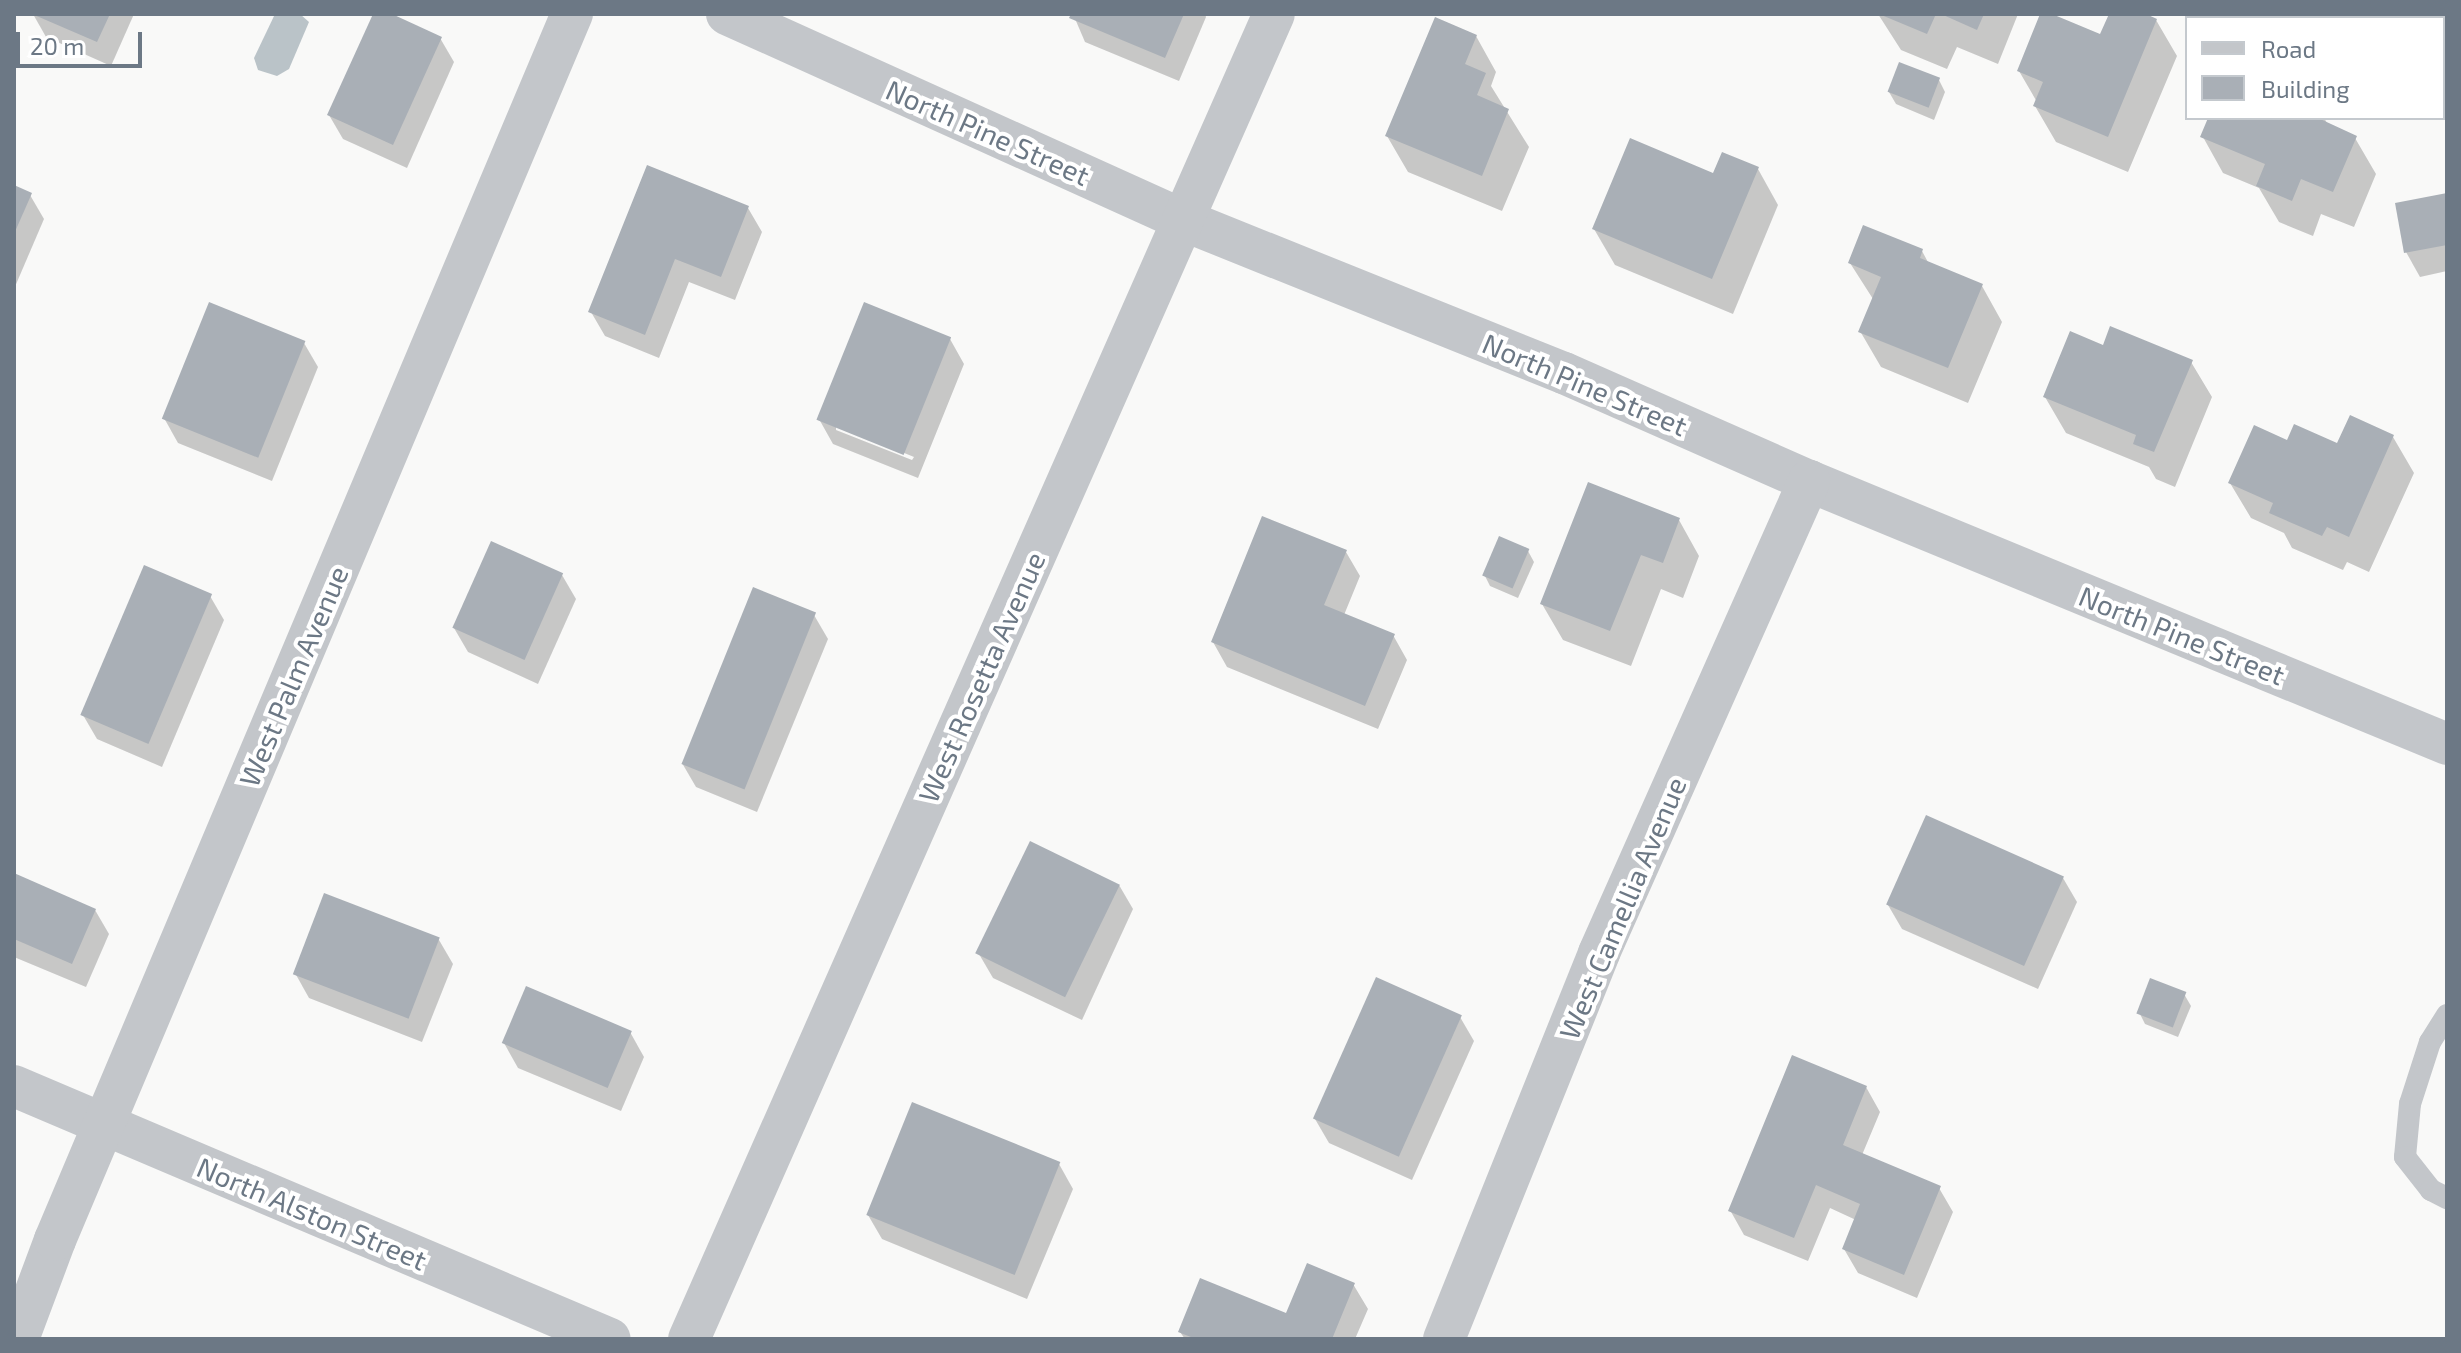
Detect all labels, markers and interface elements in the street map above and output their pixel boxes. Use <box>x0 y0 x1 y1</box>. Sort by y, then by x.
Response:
scale bar <box>20 16 146 66</box>
legend <box>2185 16 2445 120</box>
text: 20 m <box>30 31 84 60</box>
text: Road <box>2261 34 2316 63</box>
street label: North Pine Street <box>881 72 1095 192</box>
text: Building <box>2261 74 2350 103</box>
street label: North Pine Street <box>1478 326 1692 442</box>
street label: West Rosetta Avenue <box>910 546 1052 808</box>
street label: West Palm Avenue <box>231 560 355 792</box>
street label: North Pine Street <box>2074 578 2290 692</box>
street label: West Camellia Avenue <box>1551 772 1693 1044</box>
street label: North Alston Street <box>192 1149 432 1277</box>

